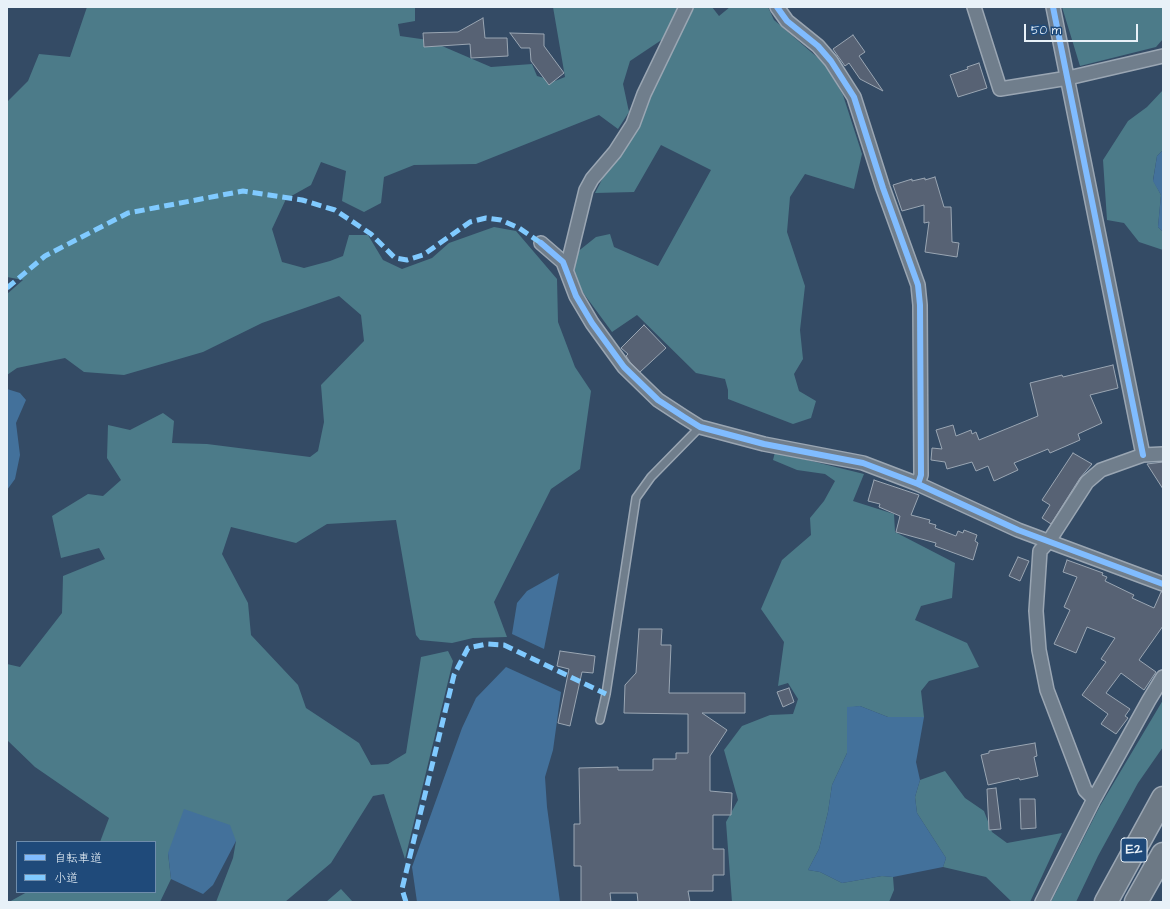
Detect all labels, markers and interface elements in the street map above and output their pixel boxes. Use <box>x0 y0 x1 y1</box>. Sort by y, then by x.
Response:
scale bar <box>1026 16 1140 42</box>
text: 50 m <box>1031 22 1061 39</box>
road number: E2 <box>1121 838 1147 862</box>
legend <box>16 841 156 893</box>
text: 自転車道 <box>54 850 102 867</box>
text: 小道 <box>54 870 78 887</box>

